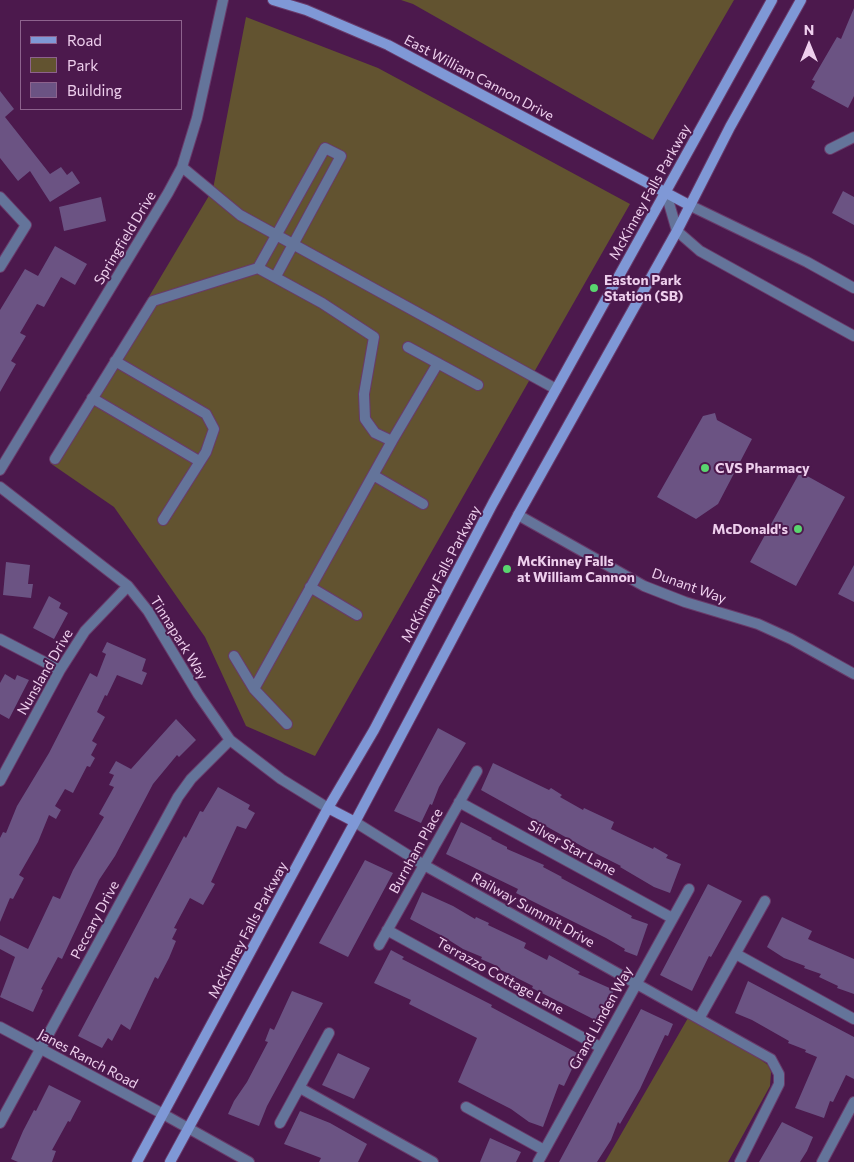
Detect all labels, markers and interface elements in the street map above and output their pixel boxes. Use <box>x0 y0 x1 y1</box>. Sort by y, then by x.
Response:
legend <box>20 20 182 110</box>
north arrow <box>784 20 834 70</box>
text: N <box>804 21 814 38</box>
text: Road <box>67 31 102 49</box>
street label: East William Cannon Drive <box>401 31 557 125</box>
text: Park <box>67 56 98 74</box>
text: Building <box>67 81 122 99</box>
street label: McKinney Falls Parkway <box>606 121 694 263</box>
street label: Springfield Drive <box>91 188 159 288</box>
place label: Easton Park Station (SB) <box>604 272 683 304</box>
marker: Easton Park Station (SB) <box>588 282 600 294</box>
place label: CVS Pharmacy <box>715 460 810 476</box>
marker: CVS Pharmacy <box>699 462 711 474</box>
street label: McKinney Falls Parkway <box>398 503 484 645</box>
place label: McDonald's <box>712 521 788 537</box>
marker: McDonald's <box>792 523 804 535</box>
place label: McKinney Falls at William Cannon <box>517 553 635 586</box>
marker: McKinney Falls at William Cannon <box>501 563 513 575</box>
street label: Dunant Way <box>650 565 728 607</box>
street label: Tinnapark Way <box>147 593 211 683</box>
street label: Nunsland Drive <box>14 626 76 718</box>
street label: Burnham Place <box>386 806 446 896</box>
street label: Silver Star Lane <box>525 817 619 879</box>
street label: McKinney Falls Parkway <box>205 859 291 1001</box>
street label: Railway Summit Drive <box>468 869 598 951</box>
street label: Peccary Drive <box>67 878 123 962</box>
street label: Terrazzo Cottage Lane <box>433 934 567 1018</box>
street label: Grand Linden Way <box>566 963 636 1073</box>
street label: Janes Ranch Road <box>35 1026 141 1092</box>

